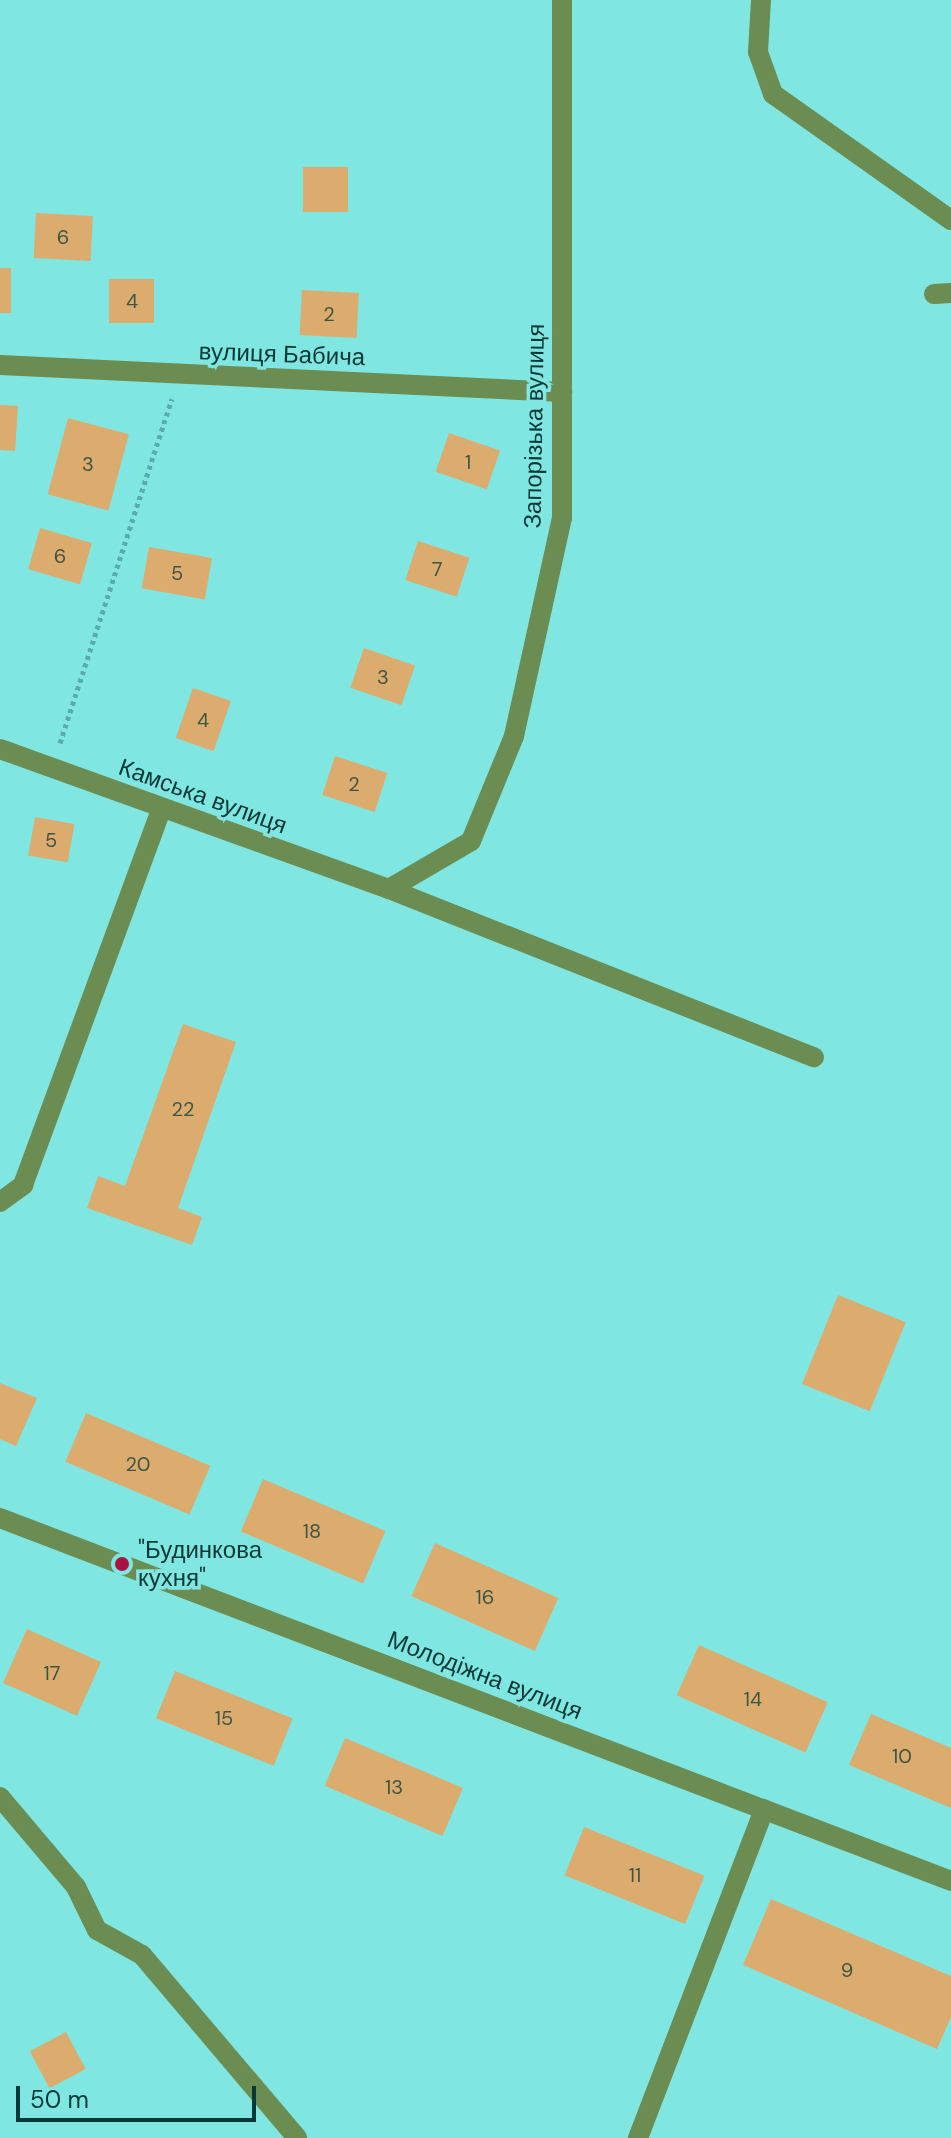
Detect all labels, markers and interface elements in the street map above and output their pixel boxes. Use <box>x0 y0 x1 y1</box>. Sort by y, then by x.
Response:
house number: 6 <box>57 225 69 249</box>
house number: 4 <box>126 289 138 313</box>
house number: 2 <box>323 302 335 326</box>
street label: Запорізька вулиця <box>518 323 550 529</box>
street label: вулиця Бабича <box>198 337 366 371</box>
house number: 1 <box>465 450 471 474</box>
house number: 3 <box>82 452 94 476</box>
house number: 6 <box>54 544 66 568</box>
house number: 7 <box>432 557 442 581</box>
house number: 5 <box>171 561 183 585</box>
house number: 3 <box>377 665 389 689</box>
house number: 4 <box>197 708 209 732</box>
street label: Камська вулиця <box>115 752 291 840</box>
house number: 2 <box>348 772 360 796</box>
house number: 5 <box>45 828 57 852</box>
house number: 22 <box>171 1097 195 1121</box>
house number: 20 <box>126 1452 150 1476</box>
house number: 18 <box>303 1519 321 1543</box>
place label: "Будинкова кухня" <box>138 1536 262 1592</box>
marker: "Будинкова кухня" <box>113 1555 131 1573</box>
house number: 16 <box>476 1585 494 1609</box>
street label: Молодіжна вулиця <box>383 1625 587 1725</box>
house number: 17 <box>44 1661 60 1685</box>
house number: 14 <box>744 1687 762 1711</box>
house number: 15 <box>215 1706 233 1730</box>
house number: 10 <box>892 1744 912 1768</box>
house number: 13 <box>385 1775 403 1799</box>
house number: 11 <box>629 1863 641 1887</box>
house number: 9 <box>841 1958 853 1982</box>
scale bar <box>20 2070 260 2120</box>
text: 50 m <box>30 2084 89 2115</box>

